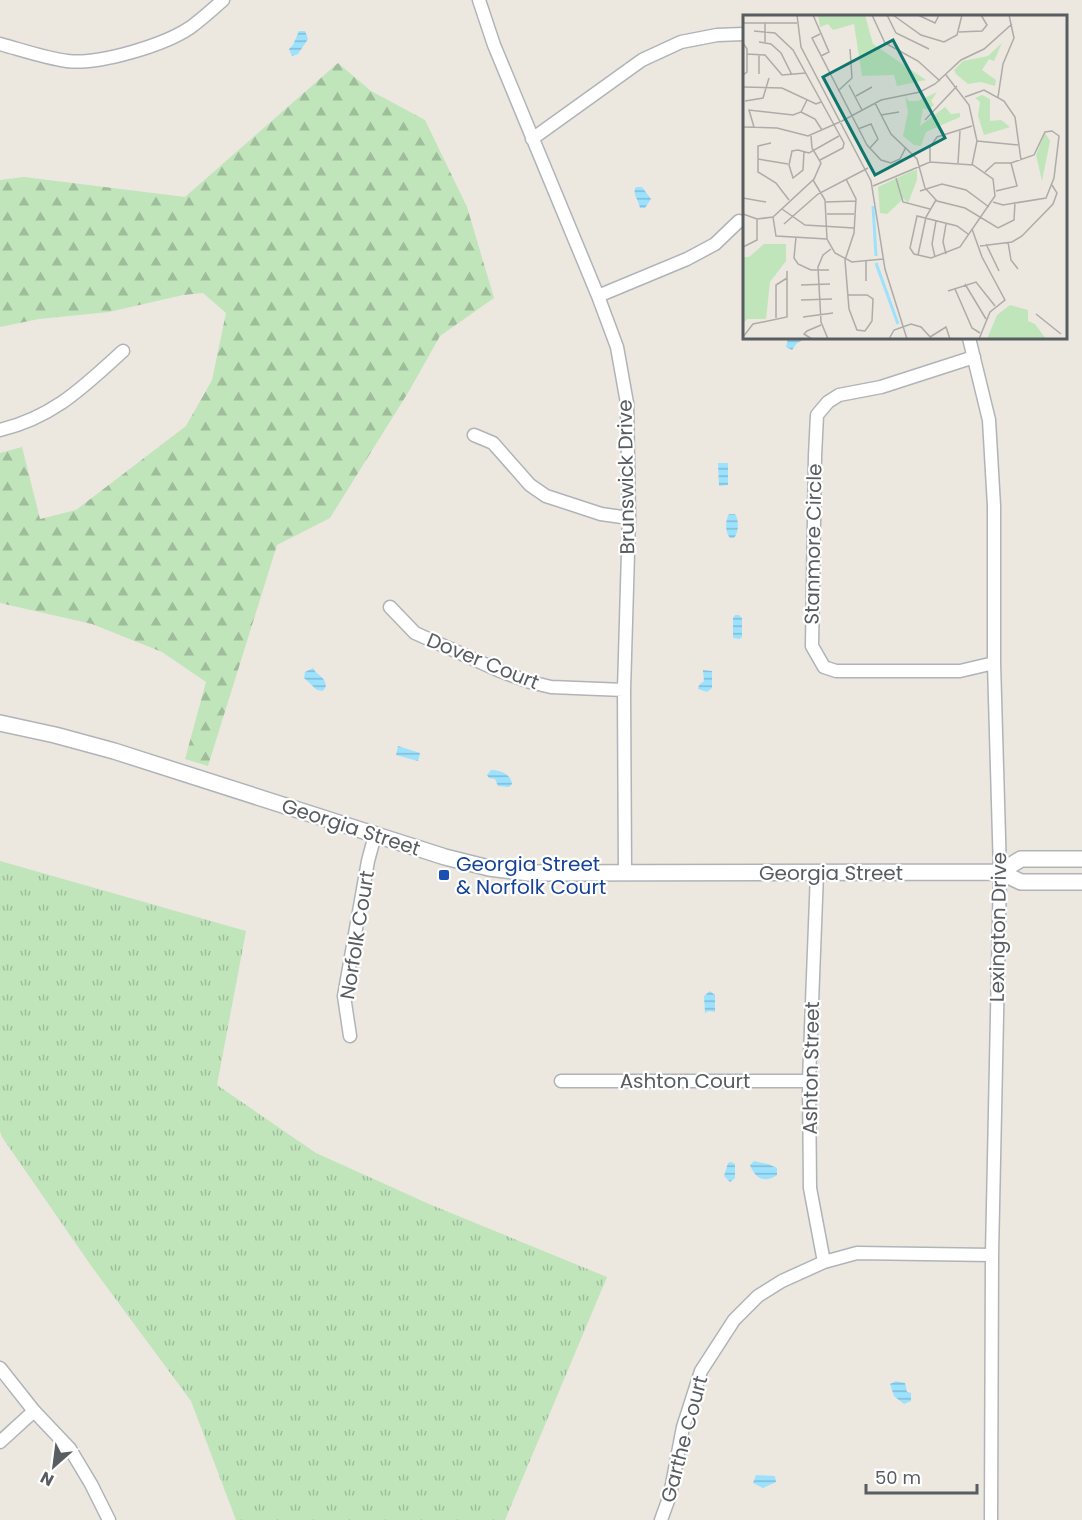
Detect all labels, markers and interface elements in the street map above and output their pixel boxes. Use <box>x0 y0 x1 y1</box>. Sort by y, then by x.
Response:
inset map <box>743 15 1067 339</box>
street label: Brunswick Drive <box>611 399 641 555</box>
street label: Stanmore Circle <box>798 463 828 625</box>
street label: Dover Court <box>423 626 543 696</box>
street label: Georgia Street <box>278 791 424 863</box>
place label: Georgia Street & Norfolk Court <box>456 850 606 901</box>
street label: Lexington Drive <box>983 852 1013 1002</box>
street label: Georgia Street <box>759 859 903 887</box>
marker: Georgia Street & Norfolk Court <box>437 868 451 882</box>
street label: Norfolk Court <box>333 869 381 1001</box>
street label: Ashton Street <box>796 1001 826 1135</box>
street label: Ashton Court <box>620 1067 750 1095</box>
street label: Garthe Court <box>654 1373 714 1505</box>
north arrow <box>24 1436 84 1496</box>
scale bar <box>866 1457 977 1495</box>
text: 50 m <box>875 1465 921 1490</box>
text: N <box>36 1466 58 1492</box>

